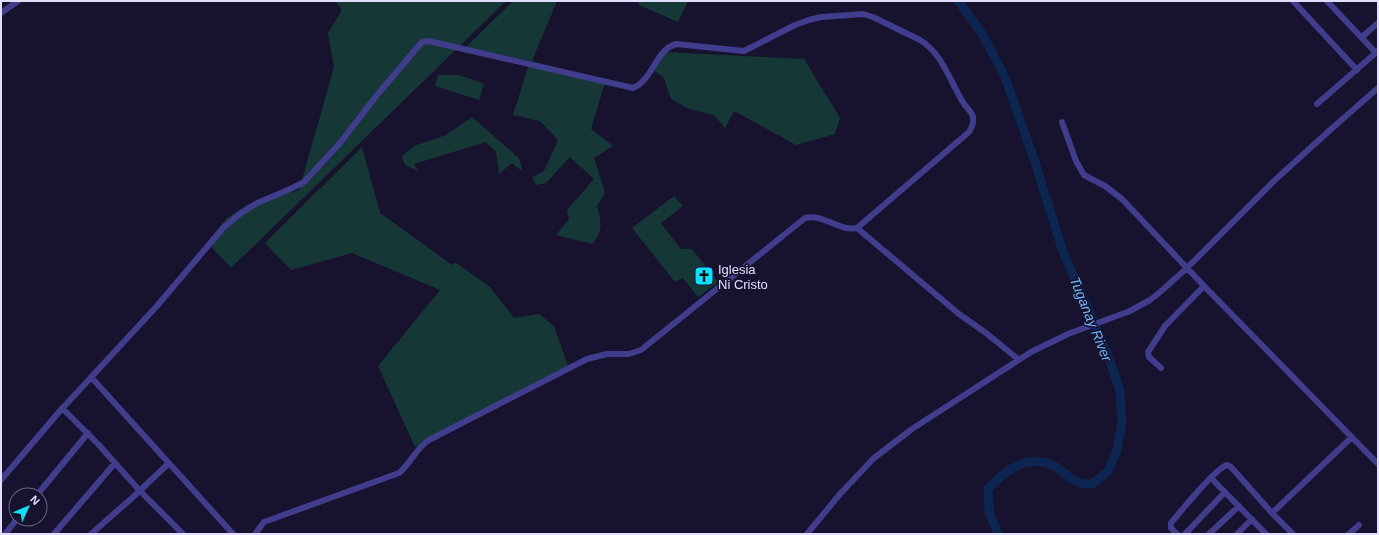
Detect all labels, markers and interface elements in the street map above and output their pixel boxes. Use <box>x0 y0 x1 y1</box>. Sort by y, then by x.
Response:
place label: Iglesia Ni Cristo <box>718 262 768 292</box>
church icon: Iglesia Ni Cristo <box>693 265 715 287</box>
water label: Tuganay River <box>1067 274 1116 365</box>
north arrow <box>8 487 48 527</box>
text: N <box>28 493 42 507</box>

